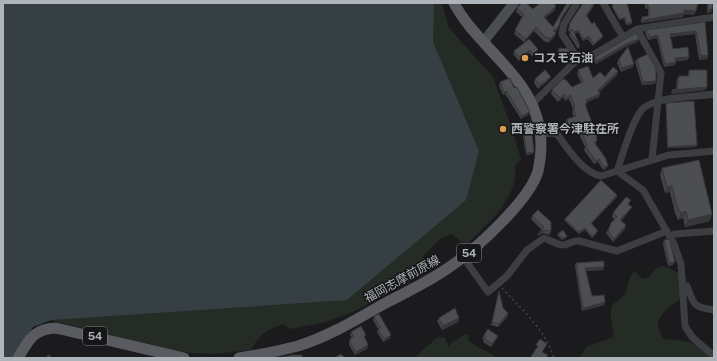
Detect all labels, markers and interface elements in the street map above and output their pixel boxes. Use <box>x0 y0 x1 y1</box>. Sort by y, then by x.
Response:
place label: コスモ石油 <box>533 51 593 65</box>
marker: コスモ石油 <box>520 53 530 63</box>
place label: 西警察署今津駐在所 <box>511 122 619 136</box>
marker: 西警察署今津駐在所 <box>498 124 508 134</box>
road number: 54 <box>457 244 481 262</box>
street label: 福岡志摩前原線 <box>362 253 442 305</box>
road number: 54 <box>83 327 107 345</box>

